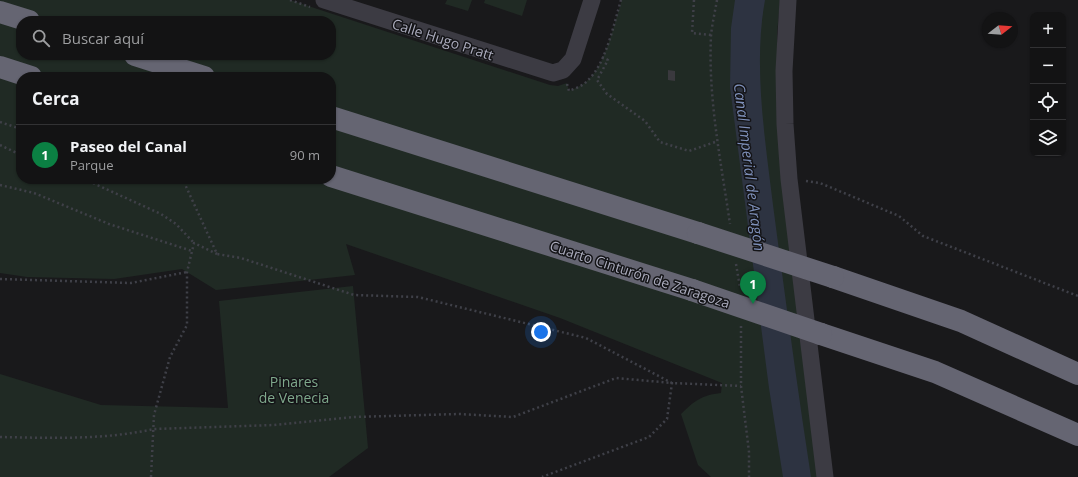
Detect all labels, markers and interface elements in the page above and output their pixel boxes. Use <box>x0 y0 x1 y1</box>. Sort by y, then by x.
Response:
north arrow <box>982 12 1018 48</box>
map controls <box>1030 12 1066 156</box>
button: + <box>1030 12 1066 48</box>
street label: Calle Hugo Pratt <box>390 14 496 64</box>
search box <box>16 16 336 60</box>
icon: search <box>30 27 52 49</box>
text: Buscar aquí <box>62 28 144 48</box>
button: − <box>1030 48 1066 84</box>
water label: Canal Imperial de Aragón <box>730 82 770 252</box>
button: locate <box>1030 84 1066 120</box>
text: Cerca <box>32 87 80 110</box>
button: layers <box>1030 120 1066 156</box>
text: Paseo del Canal <box>70 136 187 156</box>
text: 1 <box>41 146 49 164</box>
text: 90 m <box>290 146 320 164</box>
text: Parque <box>70 156 114 174</box>
street label: Cuarto Cinturón de Zaragoza <box>547 236 733 312</box>
pin: 1 <box>740 271 766 304</box>
your location <box>531 322 551 342</box>
park label: Pinares de Venecia <box>259 372 329 407</box>

